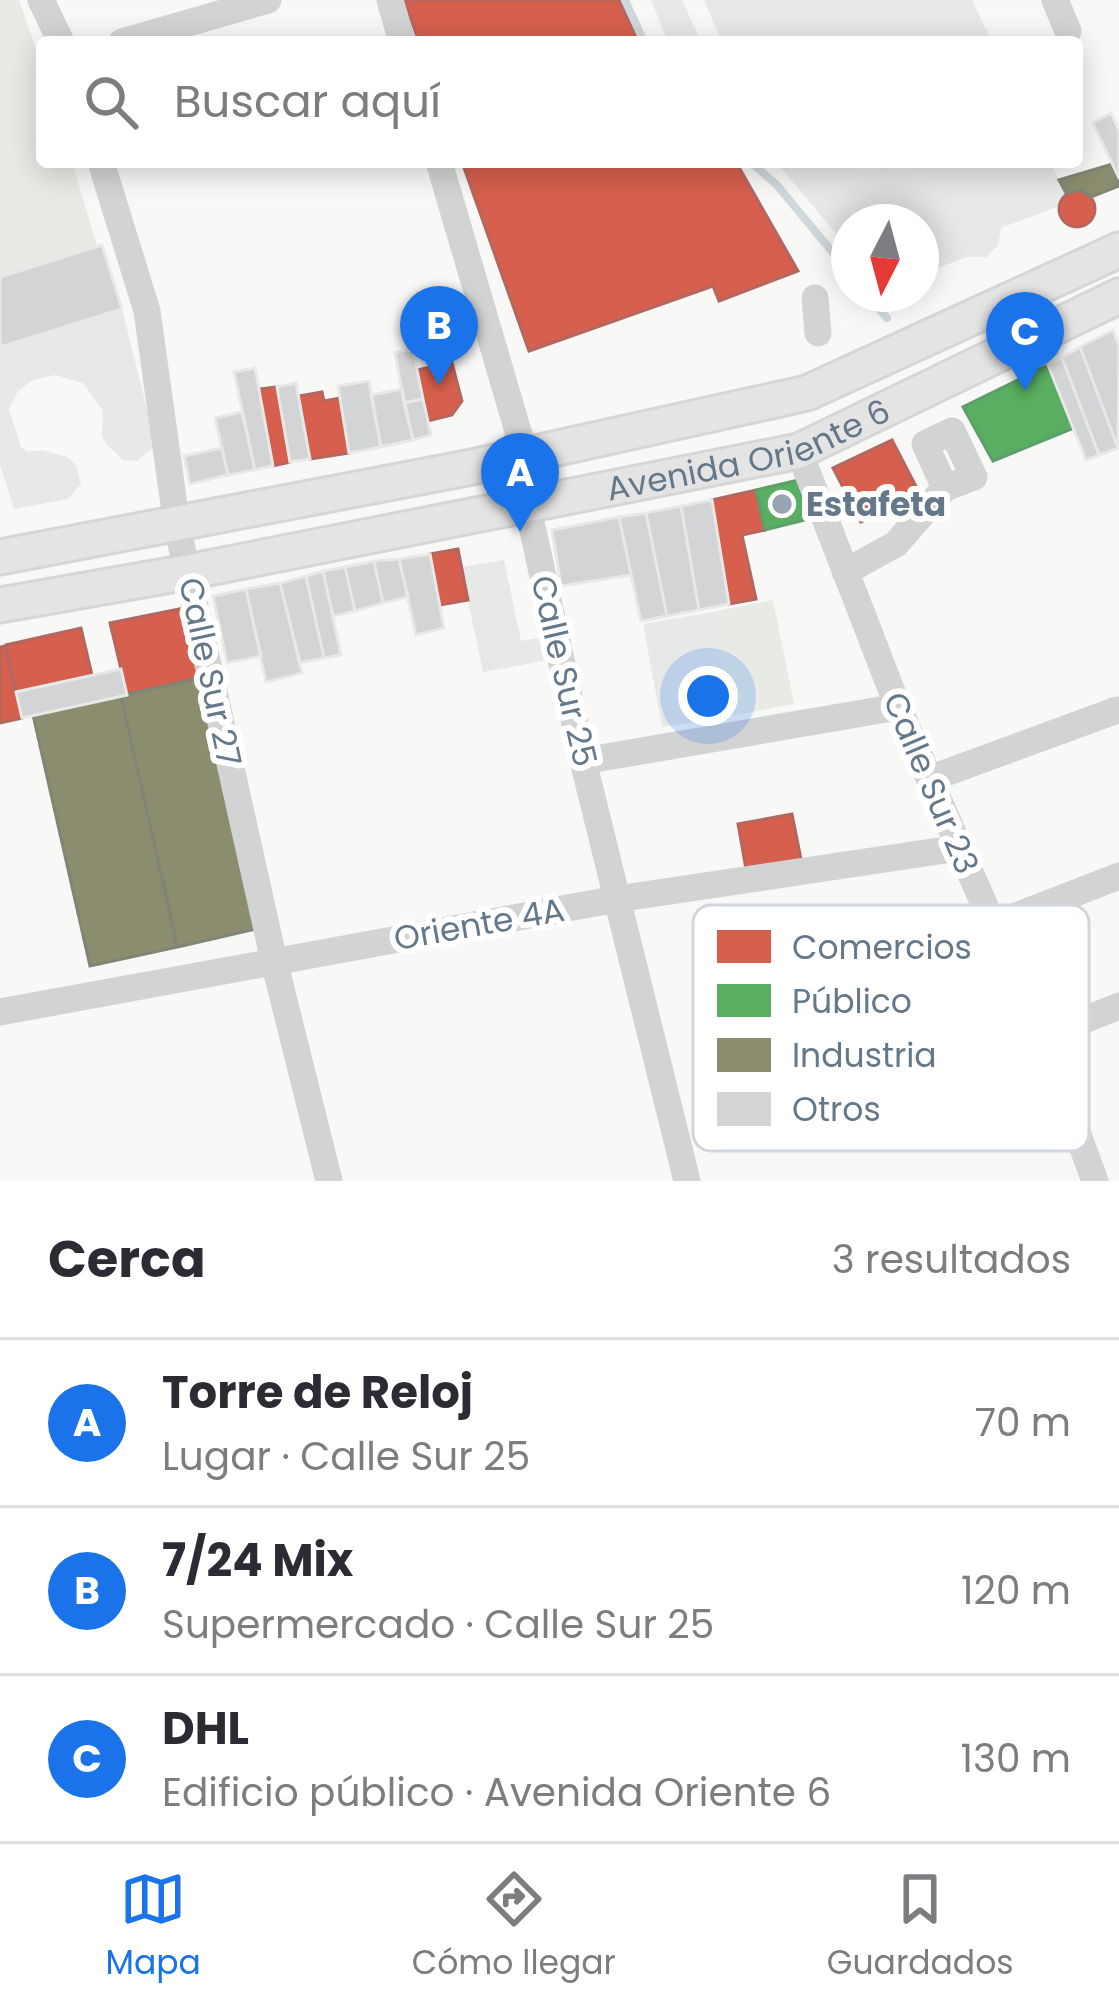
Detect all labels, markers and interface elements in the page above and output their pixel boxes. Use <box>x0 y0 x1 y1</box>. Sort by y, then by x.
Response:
search box <box>36 36 1083 168</box>
icon: search <box>78 69 144 135</box>
text: Buscar aquí <box>174 70 441 133</box>
north arrow <box>831 204 939 312</box>
pin: B <box>400 286 478 385</box>
pin: C <box>986 292 1064 391</box>
street label: Avenida Oriente 6 <box>602 387 898 512</box>
pin: A <box>481 433 559 532</box>
place label: Estafeta <box>806 481 946 528</box>
marker: Estafeta <box>769 491 795 517</box>
street label: Calle Sur 25 <box>519 571 609 771</box>
street label: Calle Sur 27 <box>167 573 253 771</box>
your location <box>678 666 738 726</box>
street label: Calle Sur 23 <box>872 685 990 881</box>
street label: Oriente 4A <box>390 886 568 962</box>
legend <box>693 905 1089 1151</box>
text: Comercios <box>792 924 972 971</box>
text: Público <box>792 978 912 1025</box>
text: Industria <box>792 1032 937 1079</box>
text: Otros <box>792 1086 881 1133</box>
text: Cerca <box>48 1223 206 1295</box>
text: 3 resultados <box>832 1232 1071 1287</box>
text: Torre de Reloj <box>162 1361 473 1424</box>
text: A <box>73 1395 101 1450</box>
text: 70 m <box>975 1395 1071 1450</box>
text: Lugar · Calle Sur 25 <box>162 1429 530 1484</box>
text: 7/24 Mix <box>162 1529 353 1592</box>
text: B <box>74 1563 100 1618</box>
text: 120 m <box>961 1563 1071 1618</box>
text: Supermercado · Calle Sur 25 <box>162 1597 714 1652</box>
text: DHL <box>162 1697 249 1760</box>
text: C <box>72 1731 102 1786</box>
text: 130 m <box>960 1731 1071 1786</box>
text: Edificio público · Avenida Oriente 6 <box>162 1765 831 1820</box>
tab: Mapa <box>105 1866 201 1988</box>
tab: Cómo llegar <box>412 1866 616 1988</box>
tab: Guardados <box>827 1866 1014 1988</box>

